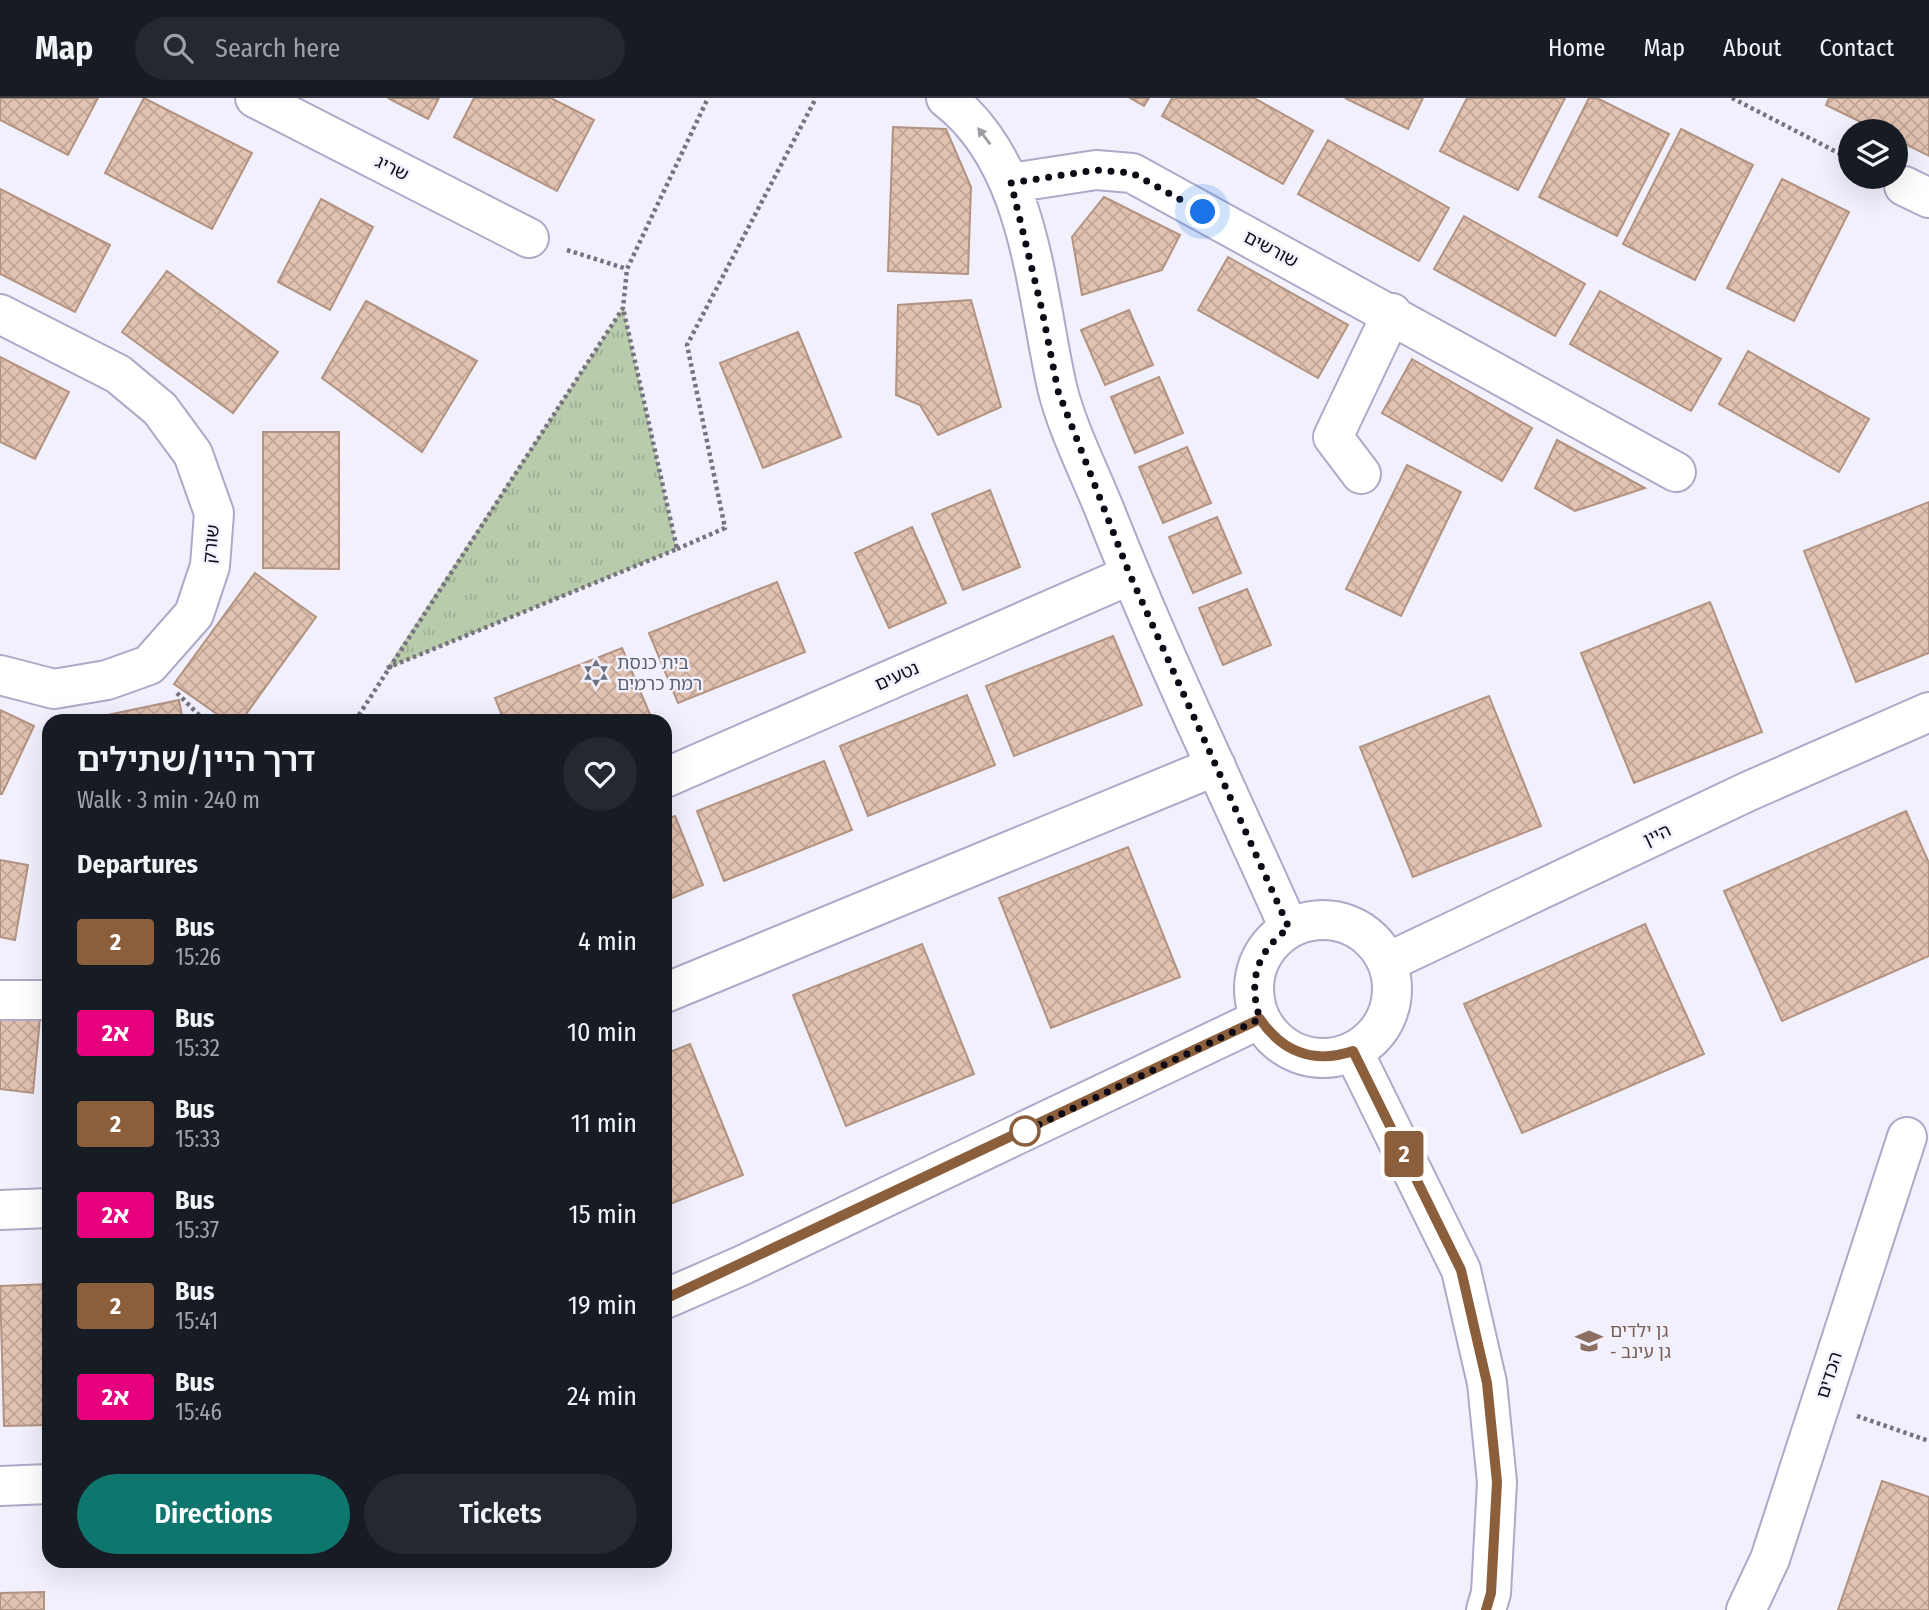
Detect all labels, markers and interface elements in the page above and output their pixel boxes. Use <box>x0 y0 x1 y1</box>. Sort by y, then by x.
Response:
search box <box>135 17 625 80</box>
text: Map <box>35 28 93 68</box>
icon: search <box>159 29 197 67</box>
text: Search here <box>215 33 340 64</box>
text: Home <box>1548 34 1605 62</box>
text: Map <box>1643 34 1685 62</box>
text: About <box>1723 34 1781 62</box>
text: Contact <box>1819 34 1894 62</box>
map controls <box>1838 119 1908 189</box>
button: layers <box>1838 119 1908 189</box>
one-way arrow <box>978 127 992 145</box>
street label: שריג <box>372 150 412 186</box>
your location <box>1185 194 1220 229</box>
street label: שורשים <box>1240 226 1302 272</box>
street label: שורק <box>198 523 224 565</box>
place label: בית כנסת רמת כרמים <box>617 652 702 695</box>
street label: נטעים <box>872 657 922 695</box>
synagogue icon: בית כנסת רמת כרמים <box>581 658 611 688</box>
button: heart <box>563 737 637 811</box>
text: דרך היין/שתילים <box>77 740 316 780</box>
text: Walk · 3 min · 240 m <box>77 786 260 814</box>
street label: היין <box>1640 819 1674 851</box>
text: Departures <box>77 849 198 880</box>
text: Bus <box>175 912 214 943</box>
text: 4 min <box>578 926 637 957</box>
text: 2 <box>110 928 121 956</box>
text: 15:26 <box>175 943 221 971</box>
text: Bus <box>175 1003 214 1034</box>
text: 10 min <box>567 1017 637 1048</box>
text: 2א <box>102 1019 129 1047</box>
text: 15:32 <box>175 1034 220 1062</box>
text: Bus <box>175 1094 214 1125</box>
text: 11 min <box>571 1108 637 1139</box>
text: 2 <box>110 1110 121 1138</box>
unlabelled marker <box>1010 1116 1040 1146</box>
text: 15:33 <box>175 1125 220 1153</box>
line badge: 2 <box>1381 1131 1427 1177</box>
text: 2 <box>1398 1140 1410 1168</box>
text: Bus <box>175 1185 214 1216</box>
text: 15 min <box>569 1199 637 1230</box>
text: 2א <box>102 1201 129 1229</box>
text: 15:37 <box>175 1216 219 1244</box>
text: Bus <box>175 1276 214 1307</box>
text: 19 min <box>568 1290 637 1321</box>
text: 2 <box>110 1292 121 1320</box>
text: 15:41 <box>175 1307 218 1335</box>
place label: גן ילדים - גן עינב <box>1610 1320 1671 1363</box>
school or university icon: גן ילדים - גן עינב <box>1574 1326 1604 1356</box>
street label: הכדים <box>1811 1349 1847 1401</box>
text: Bus <box>175 1367 214 1398</box>
text: 24 min <box>567 1381 637 1412</box>
text: 2א <box>102 1383 129 1411</box>
text: 15:46 <box>175 1398 222 1426</box>
button: Directions <box>77 1474 350 1554</box>
button: Tickets <box>364 1474 637 1554</box>

